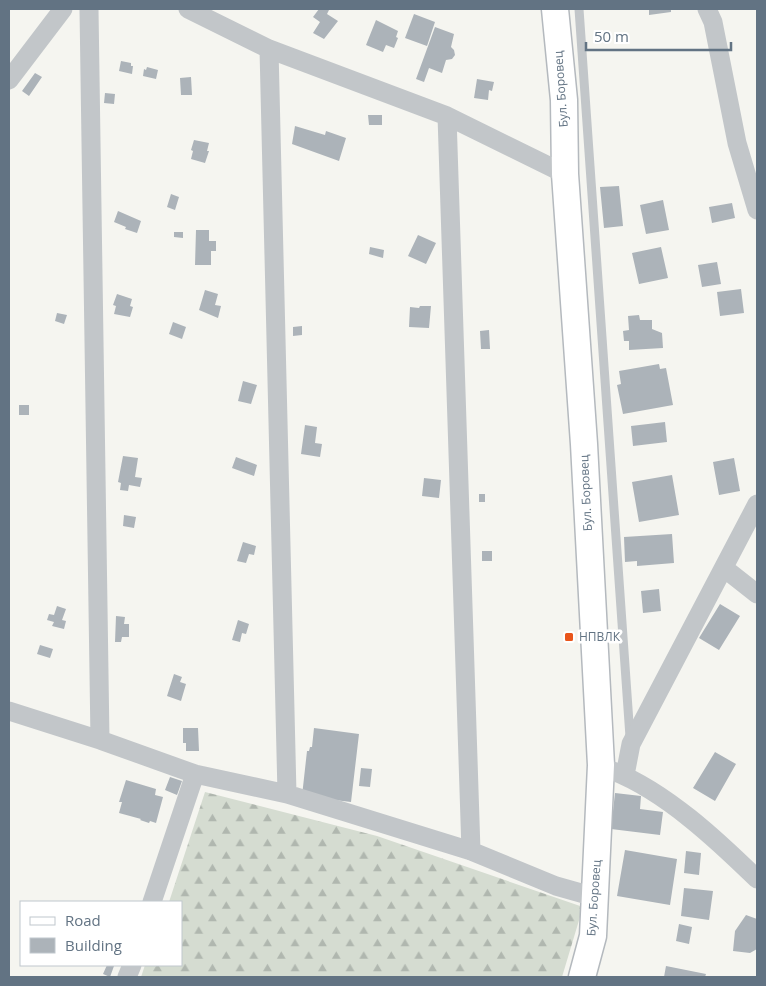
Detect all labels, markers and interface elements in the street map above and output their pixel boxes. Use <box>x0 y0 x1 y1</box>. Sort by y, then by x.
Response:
scale bar <box>586 20 731 52</box>
text: 50 m <box>594 26 629 46</box>
street label: Бул. Боровец <box>549 50 572 128</box>
street label: Бул. Боровец <box>575 454 596 532</box>
place label: НПВЛК <box>579 628 621 645</box>
marker: НПВЛК <box>563 631 575 643</box>
street label: Бул. Боровец <box>582 859 605 937</box>
legend <box>20 901 182 966</box>
text: Road <box>65 910 101 930</box>
text: Building <box>65 935 122 955</box>

